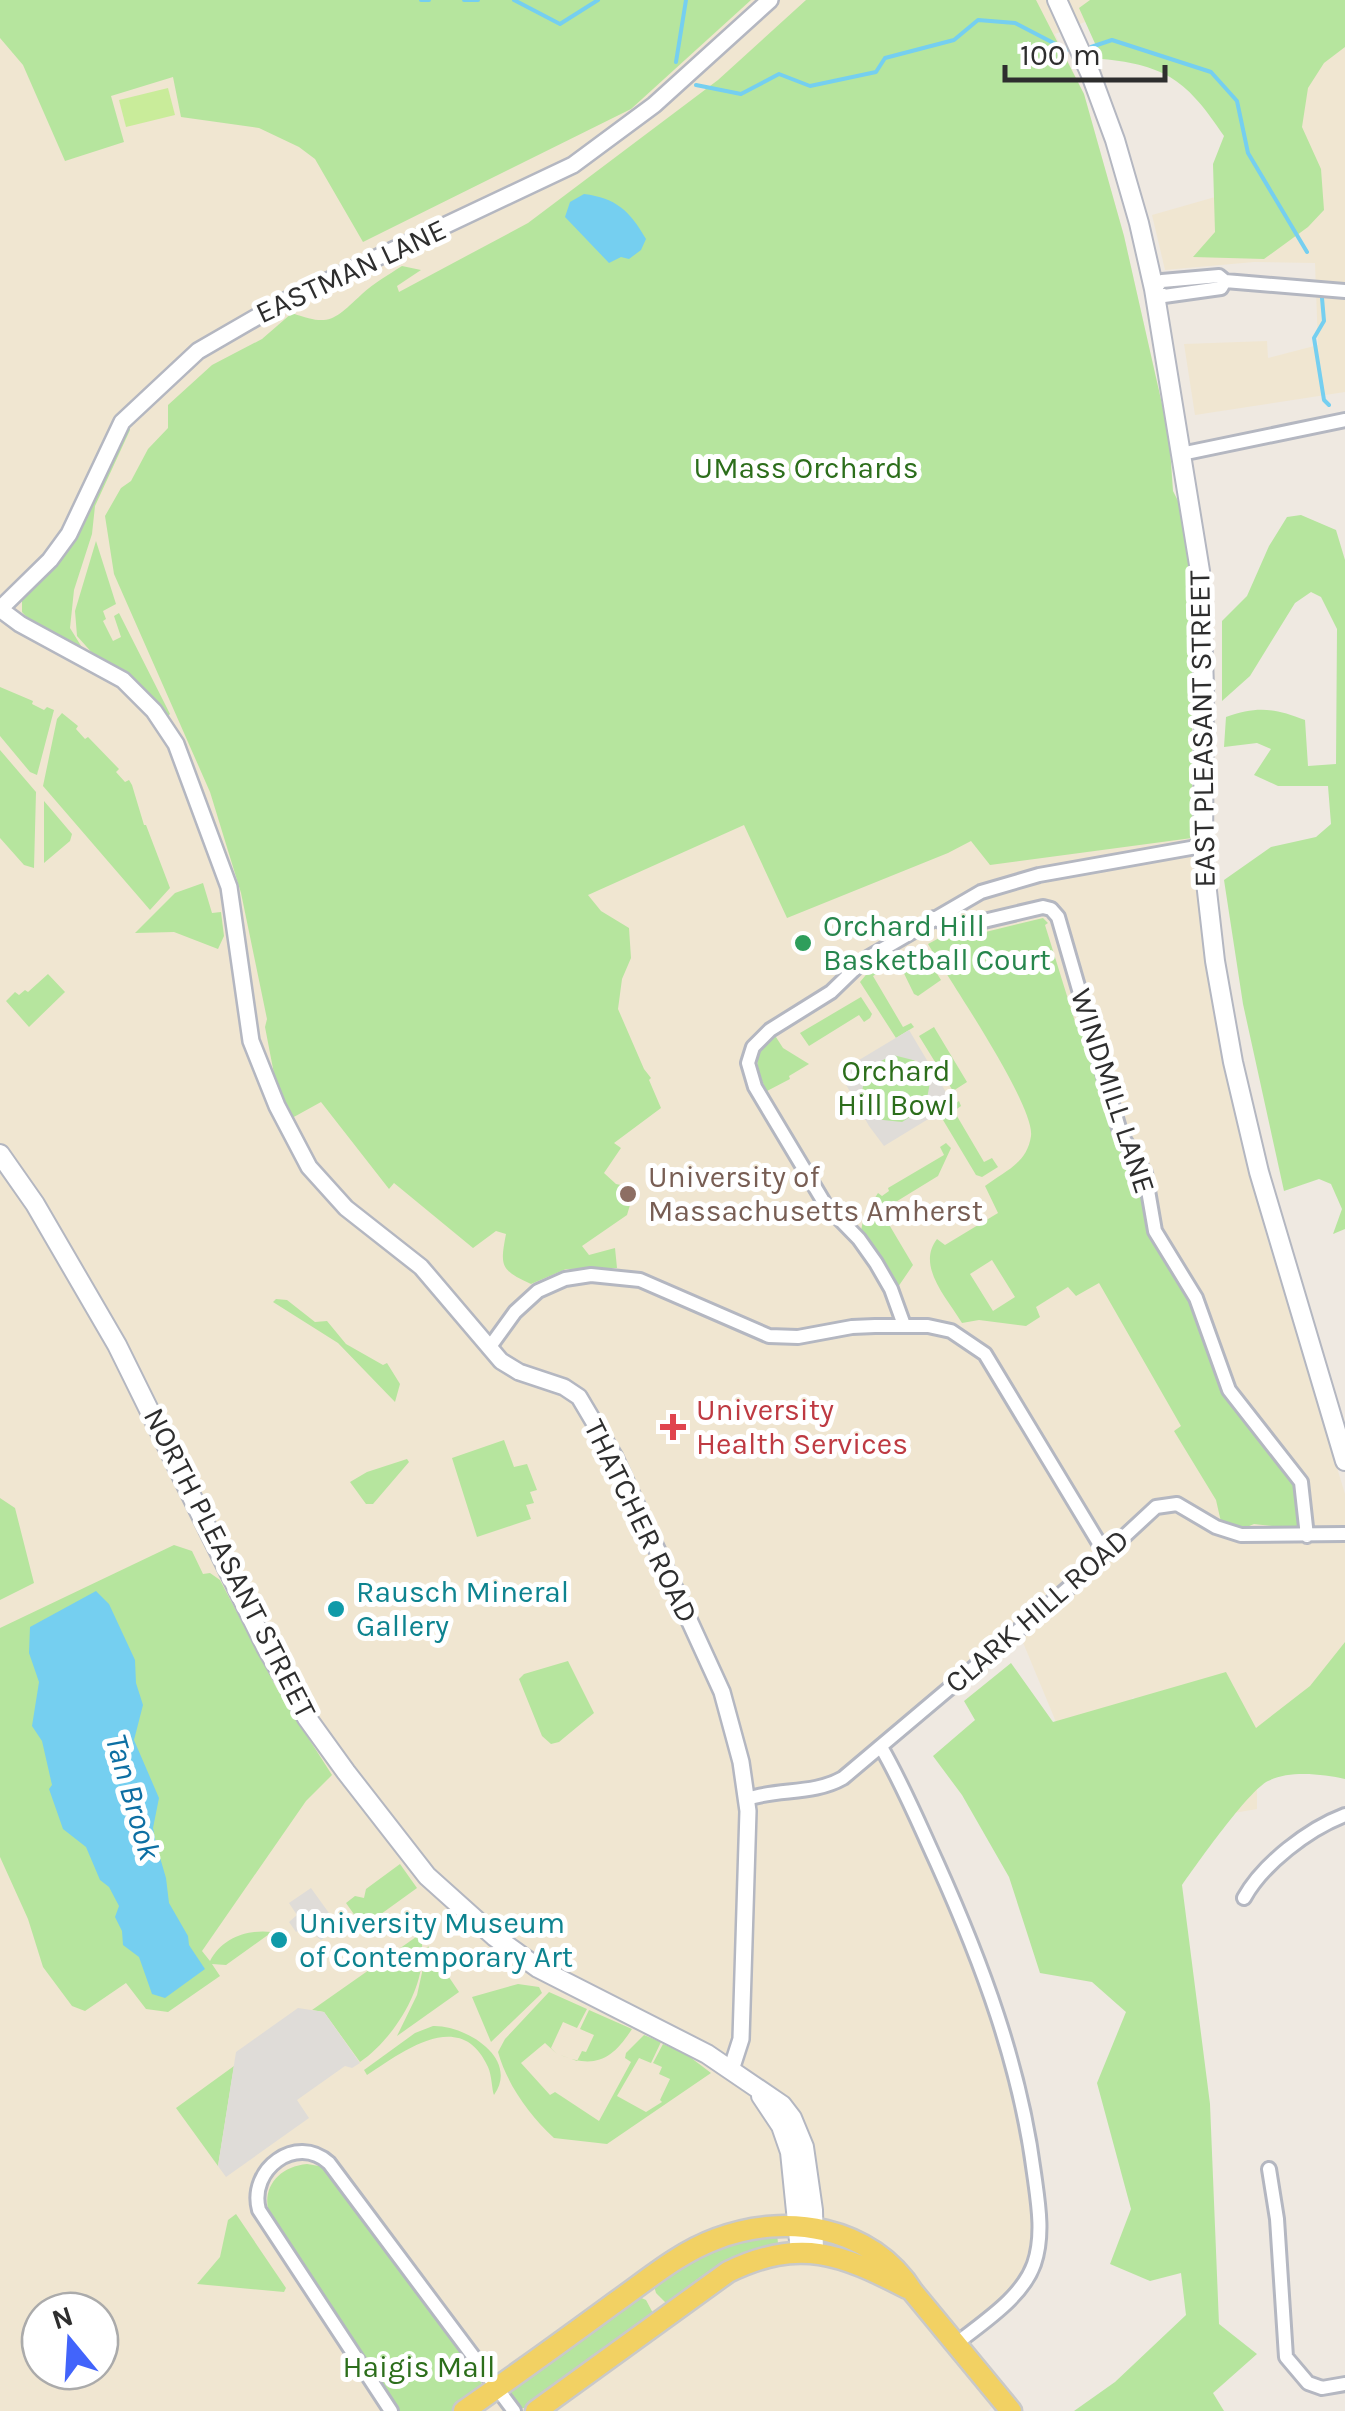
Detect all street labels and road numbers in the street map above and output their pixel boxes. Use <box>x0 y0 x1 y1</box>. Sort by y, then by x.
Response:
street label: EASTMAN LANE <box>250 211 452 331</box>
street label: EAST PLEASANT STREET <box>1181 570 1223 888</box>
street label: WINDMILL LANE <box>1063 984 1163 1198</box>
street label: NORTH PLEASANT STREET <box>136 1402 324 1724</box>
street label: THATCHER ROAD <box>576 1413 706 1629</box>
street label: CLARK HILL ROAD <box>938 1521 1136 1701</box>

